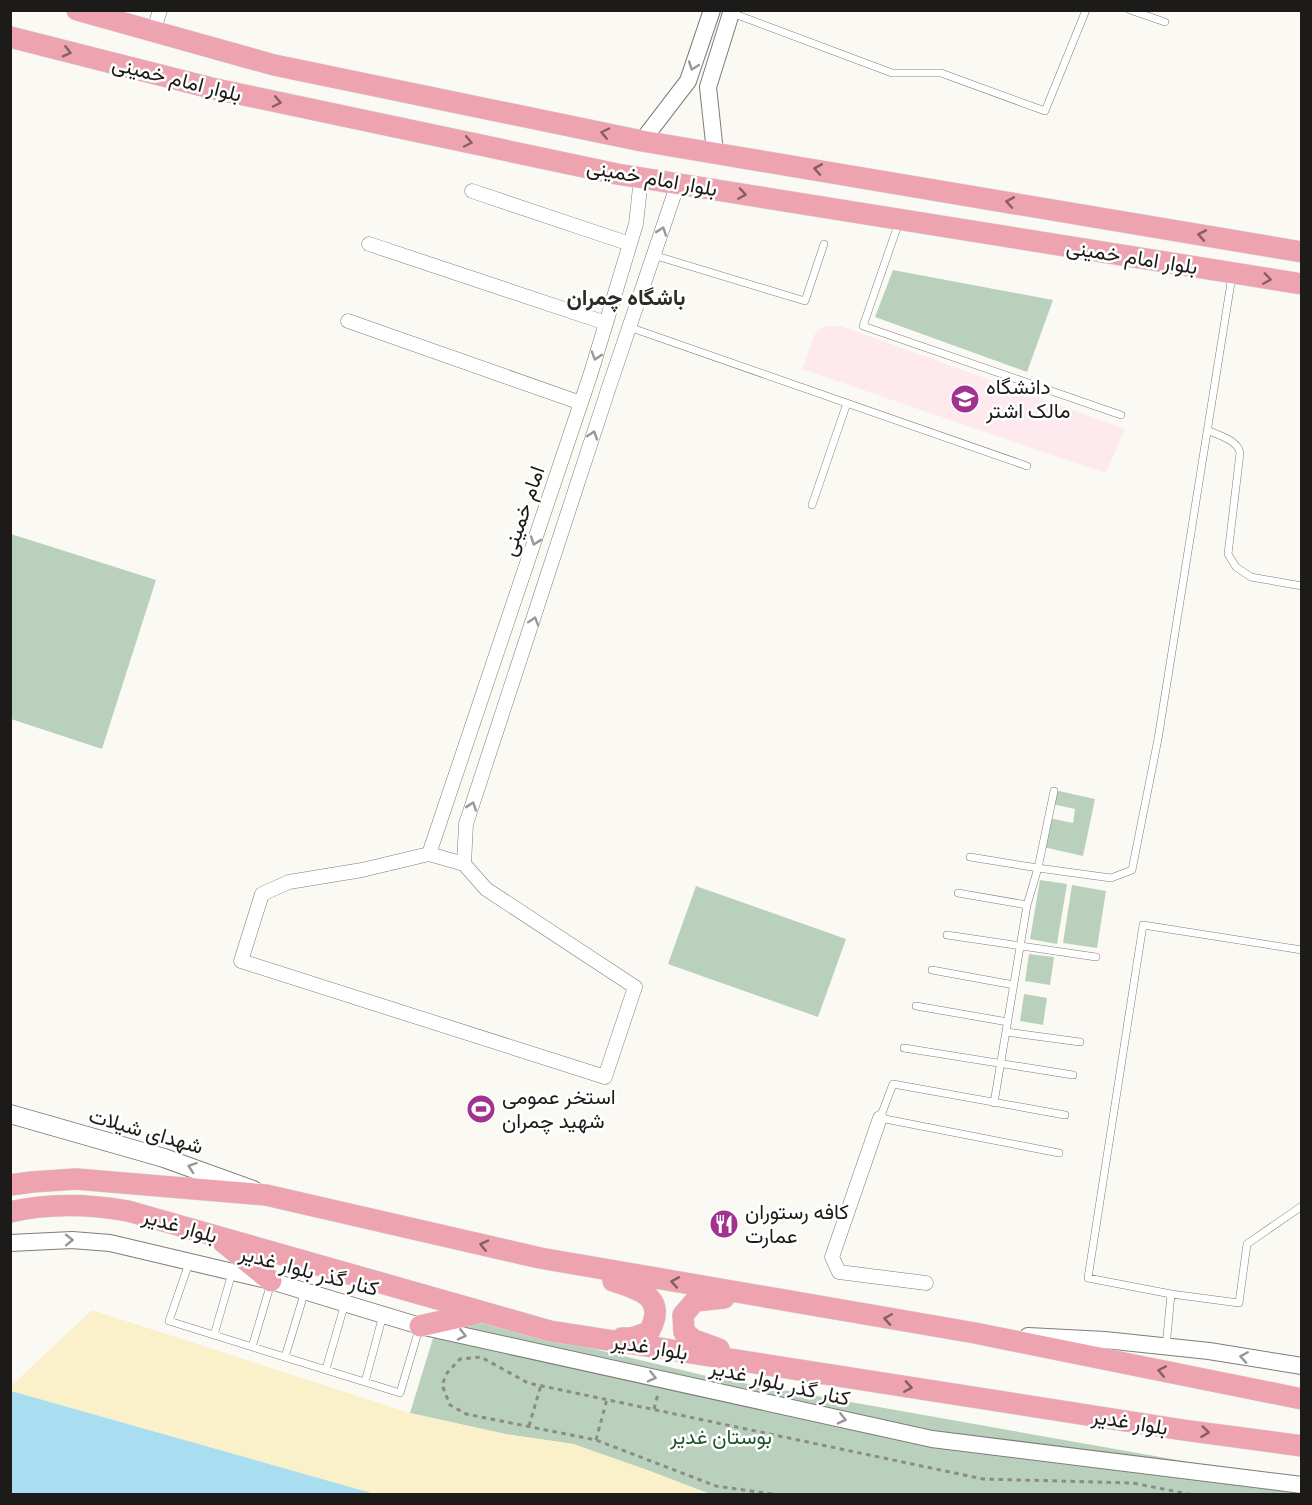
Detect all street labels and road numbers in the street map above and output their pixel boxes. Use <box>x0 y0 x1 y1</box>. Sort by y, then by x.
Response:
street label: بلوار امام خمینی <box>109 48 245 109</box>
street label: بلوار امام خمینی <box>584 152 720 203</box>
street label: بلوار امام خمینی <box>1064 232 1200 281</box>
street label: امام خمینی <box>494 462 551 560</box>
street label: شهدای شیلات <box>85 1100 207 1161</box>
street label: بلوار غدیر <box>138 1201 221 1250</box>
street label: کنار گذر بلوار غدیر <box>235 1238 382 1303</box>
street label: بلوار غدیر <box>609 1326 690 1367</box>
street label: کنار گذر بلوار غدیر <box>706 1352 853 1413</box>
street label: بلوار غدیر <box>1089 1401 1170 1442</box>

